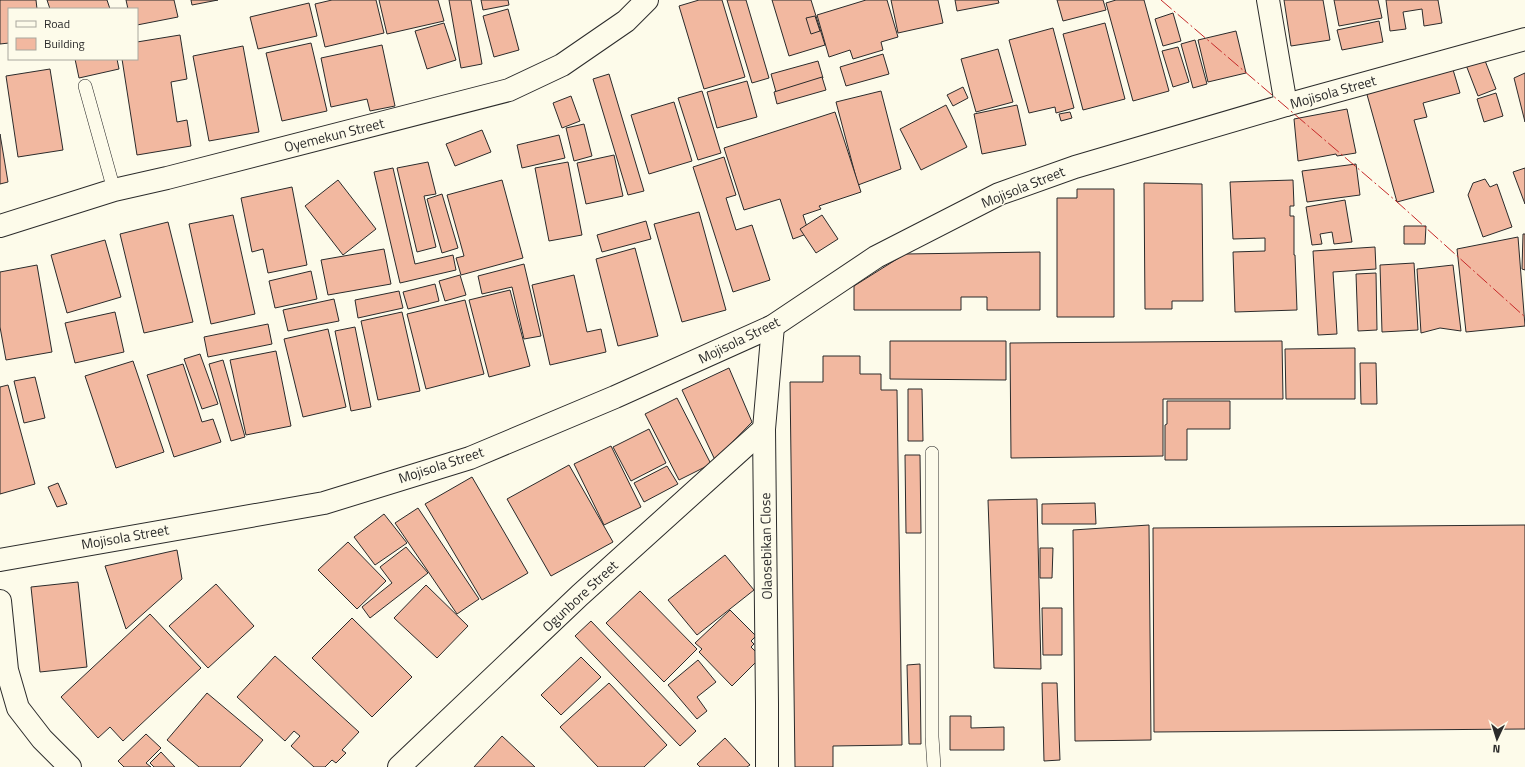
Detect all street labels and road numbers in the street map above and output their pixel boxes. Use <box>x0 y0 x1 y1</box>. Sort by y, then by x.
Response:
street label: Mojisola Street <box>1287 69 1378 114</box>
street label: Oyemekun Street <box>282 112 386 157</box>
street label: Mojisola Street <box>978 160 1068 213</box>
street label: Mojisola Street <box>694 311 783 368</box>
street label: Mojisola Street <box>395 441 486 488</box>
street label: Olaosebikan Close <box>754 492 777 600</box>
street label: Mojisola Street <box>79 518 170 555</box>
street label: Ogunbore Street <box>537 555 622 636</box>

